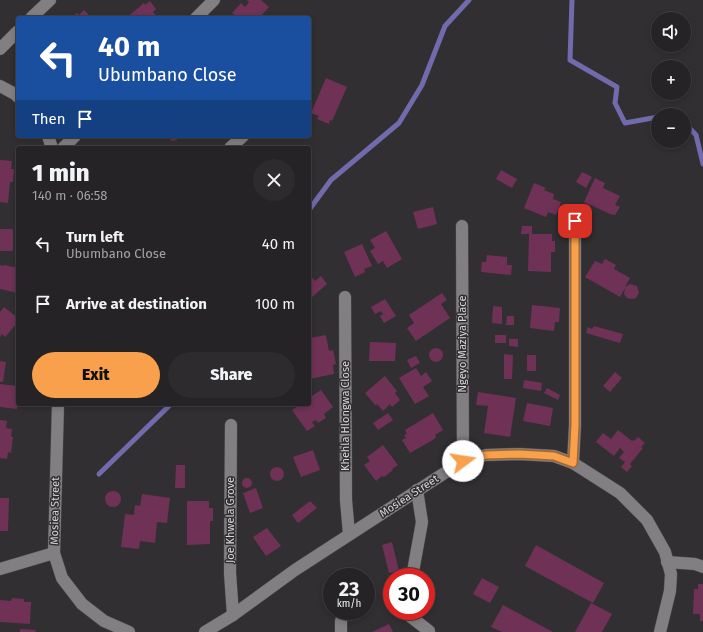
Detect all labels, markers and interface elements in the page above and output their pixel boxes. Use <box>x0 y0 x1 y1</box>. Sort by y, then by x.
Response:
map controls <box>651 12 691 148</box>
button: sound <box>651 12 691 52</box>
text: 40 m <box>98 30 161 63</box>
icon: left <box>32 32 84 84</box>
button: + <box>651 60 691 100</box>
text: Ubumbano Close <box>98 64 236 86</box>
icon: arrive <box>74 108 96 130</box>
button: − <box>651 108 691 148</box>
text: Then <box>32 110 66 128</box>
text: 1 min <box>32 159 90 187</box>
button: close <box>253 159 295 201</box>
text: 140 m · 06:58 <box>32 188 107 203</box>
pin <box>558 204 592 238</box>
icon: arrive <box>564 210 586 232</box>
text: Turn left <box>66 228 124 246</box>
icon: left <box>32 233 54 255</box>
text: 40 m <box>262 235 295 253</box>
text: Ubumbano Close <box>66 246 166 261</box>
icon: arrive <box>32 293 54 315</box>
text: Arrive at destination <box>66 295 207 313</box>
text: 100 m <box>255 295 295 313</box>
street label: Ngeyo Maziya Place <box>456 296 469 392</box>
button: Exit <box>32 352 160 398</box>
button: Share <box>168 352 295 398</box>
street label: Khehla Hlongwa Close <box>339 361 352 471</box>
position arrow <box>442 440 484 482</box>
street label: Mosiea Street <box>377 472 441 520</box>
street label: Mosiea Street <box>48 477 62 545</box>
street label: Joe Khwela Grove <box>224 477 237 563</box>
speed limit sign: 30 <box>383 568 435 620</box>
text: 23 <box>339 577 359 601</box>
text: km/h <box>337 598 361 610</box>

